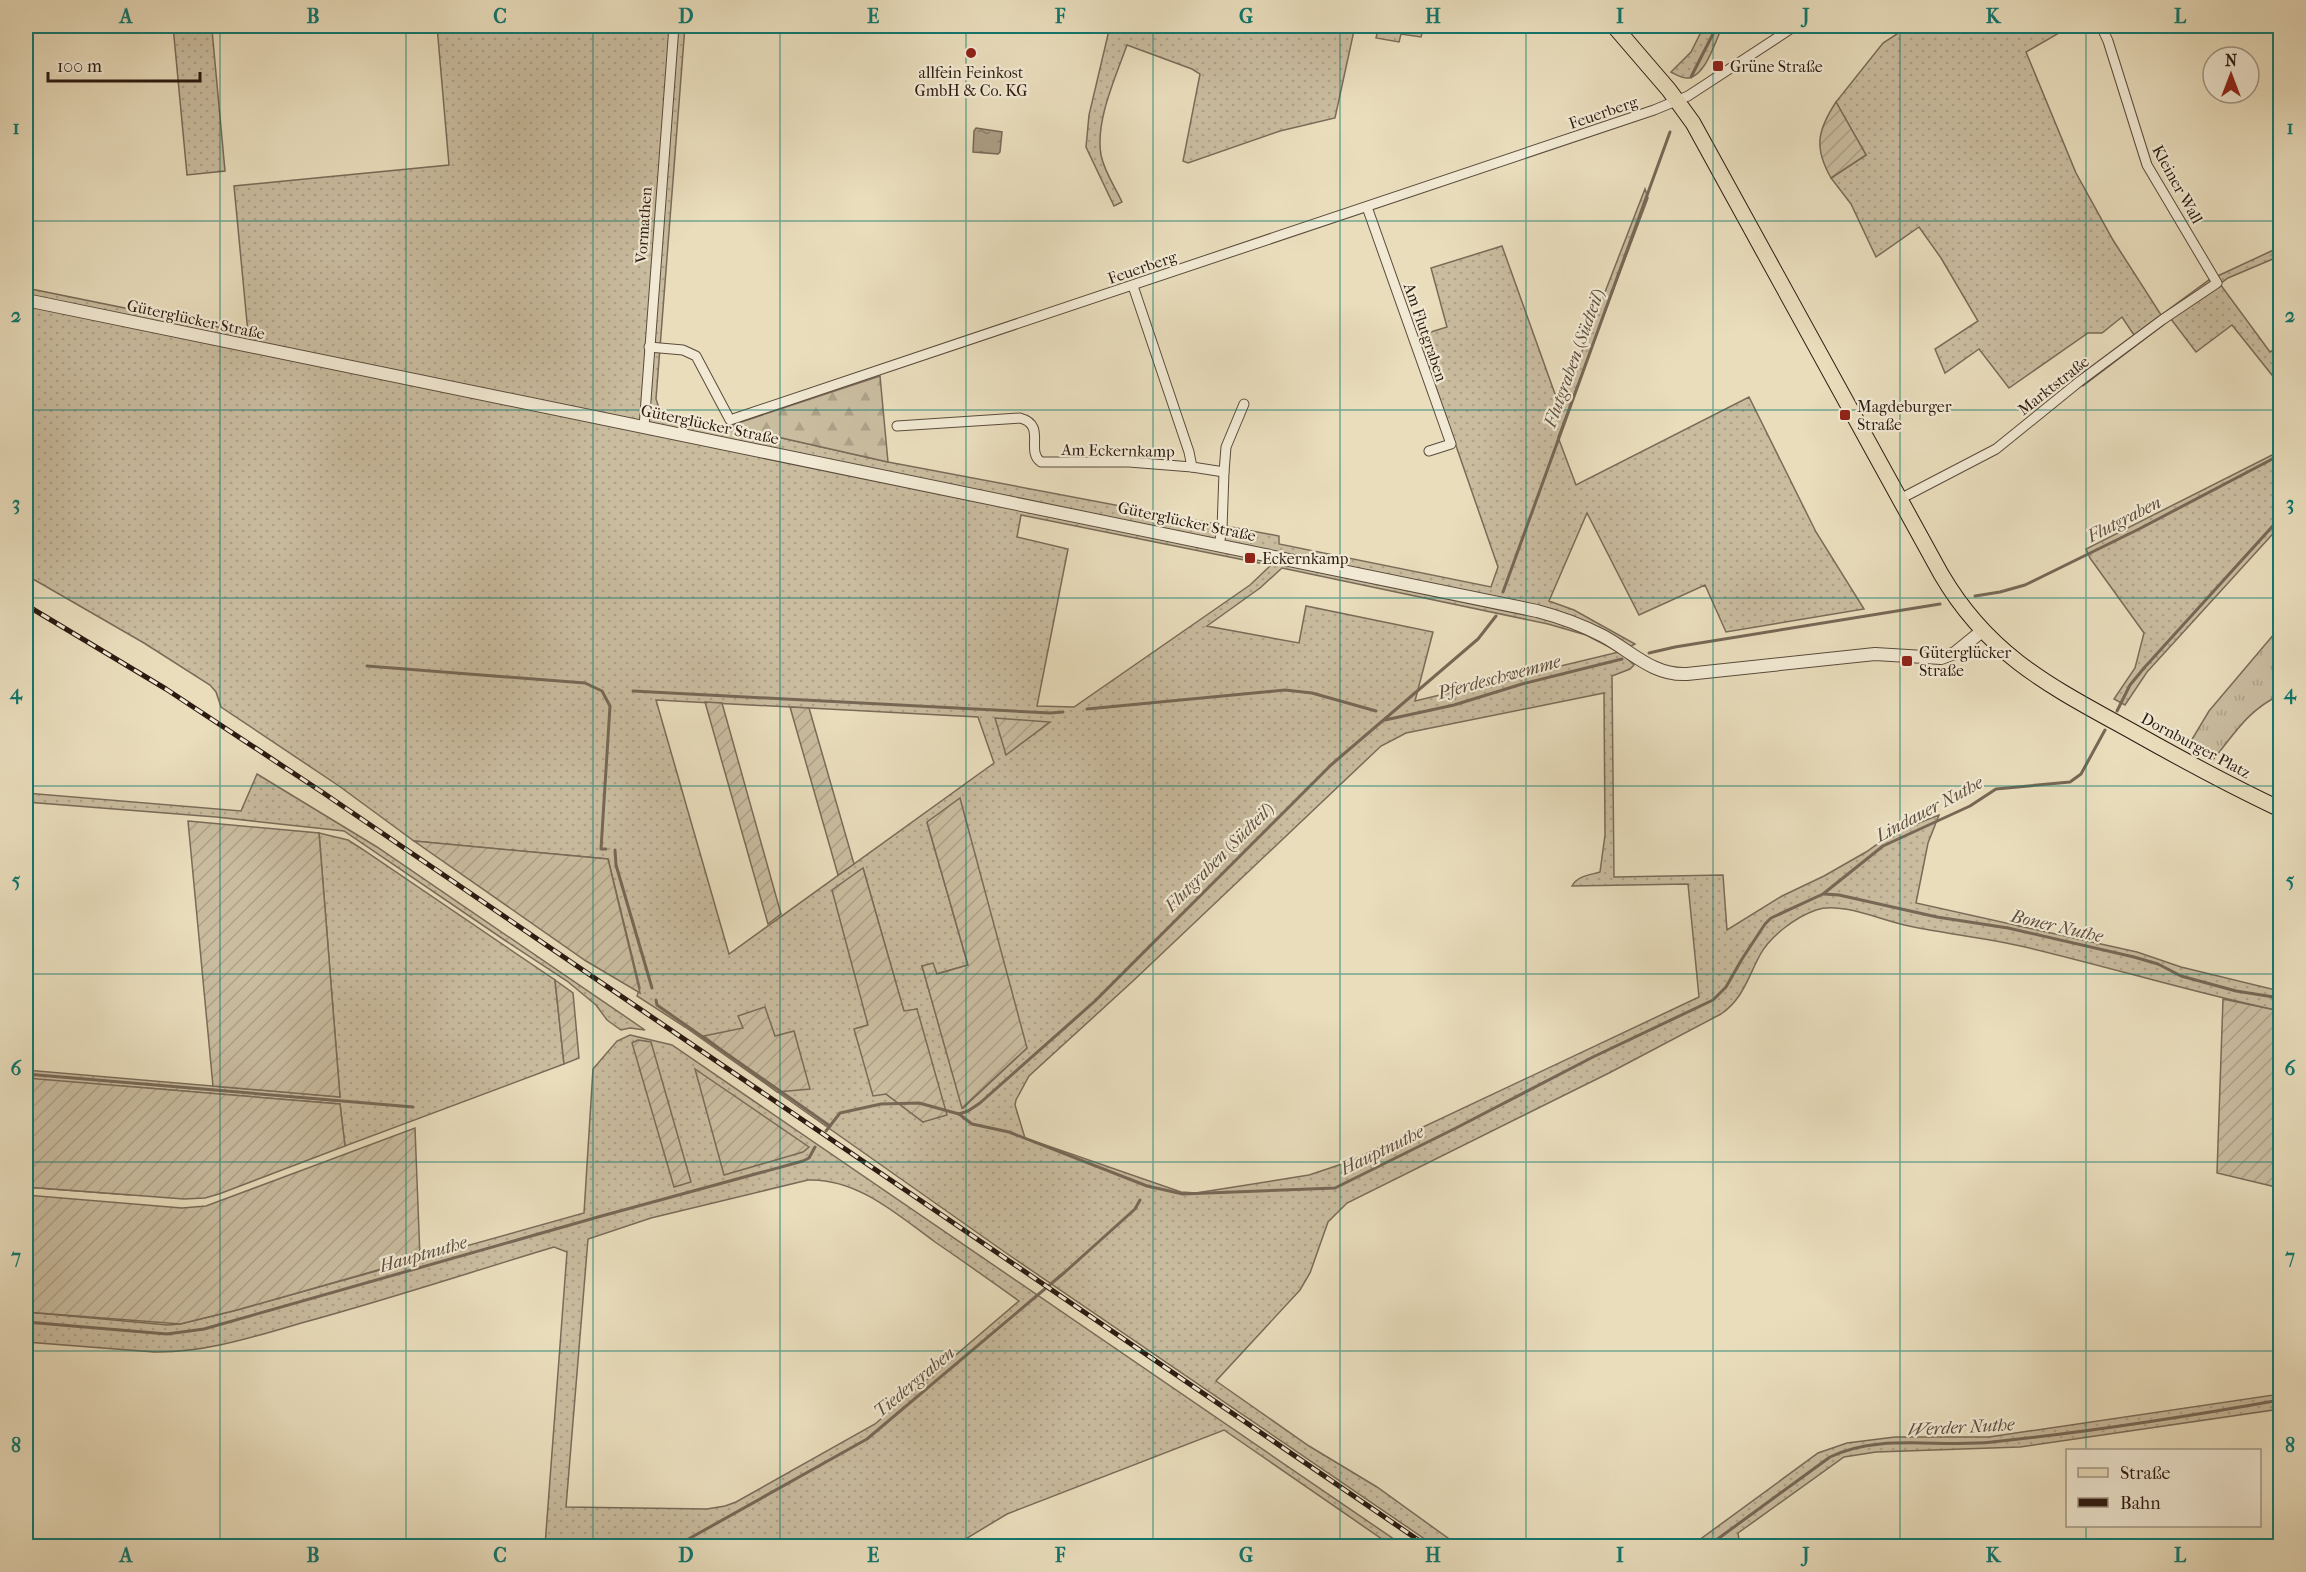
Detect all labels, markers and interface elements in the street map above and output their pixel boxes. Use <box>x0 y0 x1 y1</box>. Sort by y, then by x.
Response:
text: A <box>118 5 134 28</box>
text: B <box>306 5 320 28</box>
text: C <box>493 5 507 28</box>
text: D <box>678 5 694 28</box>
text: E <box>867 5 879 28</box>
text: F <box>1054 5 1066 28</box>
text: G <box>1239 5 1253 28</box>
text: H <box>1425 5 1441 28</box>
text: I <box>1616 5 1624 28</box>
text: J <box>1800 5 1810 28</box>
text: K <box>1986 5 2002 28</box>
text: L <box>2174 5 2187 28</box>
scale bar <box>48 45 200 83</box>
north arrow <box>2201 45 2261 105</box>
marker: allfein Feinkost GmbH & Co. KG <box>964 46 978 60</box>
text: N <box>2225 51 2238 70</box>
text: 100 m <box>57 56 102 77</box>
place label: Grüne Straße <box>1730 57 1823 76</box>
marker: Grüne Straße <box>1711 59 1725 73</box>
place label: allfein Feinkost GmbH & Co. KG <box>914 63 1028 100</box>
street label: Feuerberg <box>1566 92 1641 133</box>
text: 1 <box>12 116 20 139</box>
text: 1 <box>2286 116 2294 139</box>
street label: Kleiner Wall <box>2148 142 2207 227</box>
street label: Vormathen <box>631 185 656 265</box>
street label: Feuerberg <box>1105 247 1180 288</box>
street label: Am Flutgraben <box>1399 279 1452 385</box>
water label: Flutgraben (Südteil) <box>1539 286 1609 431</box>
street label: Güterglücker Straße <box>125 296 267 343</box>
text: 2 <box>11 304 21 327</box>
text: 2 <box>2285 304 2295 327</box>
street label: Marktstraße <box>2014 352 2093 419</box>
place label: Magdeburger Straße <box>1857 397 1952 434</box>
street label: Güterglücker Straße <box>639 401 781 448</box>
marker: Magdeburger Straße <box>1838 408 1852 422</box>
street label: Am Eckernkamp <box>1060 440 1175 461</box>
text: 3 <box>12 492 20 515</box>
water label: Flutgraben <box>2083 492 2165 547</box>
text: 3 <box>2286 492 2294 515</box>
street label: Güterglücker Straße <box>1116 498 1258 545</box>
place label: Eckernkamp <box>1262 549 1349 568</box>
marker: Eckernkamp <box>1243 551 1257 565</box>
place label: Güterglücker Straße <box>1919 643 2011 680</box>
water label: Pferdeschwemme <box>1434 651 1564 704</box>
marker: Güterglücker Straße <box>1900 654 1914 668</box>
text: 4 <box>9 681 23 705</box>
text: 4 <box>2283 681 2297 705</box>
street label: Dornburger Platz <box>2138 709 2254 782</box>
water label: Lindauer Nuthe <box>1870 772 1987 848</box>
water label: Flutgraben (Südteil) <box>1160 798 1278 917</box>
text: 5 <box>12 869 21 892</box>
text: 5 <box>2286 869 2295 892</box>
water label: Boner Nuthe <box>2008 906 2106 947</box>
text: 6 <box>11 1057 23 1080</box>
text: 6 <box>2285 1057 2297 1080</box>
water label: Hauptnuthe <box>1336 1121 1428 1180</box>
water label: Hauptnuthe <box>376 1232 470 1277</box>
text: 7 <box>10 1245 21 1268</box>
text: 7 <box>2284 1245 2295 1268</box>
water label: Tiedergraben <box>870 1343 959 1422</box>
water label: Werder Nuthe <box>1907 1414 2016 1441</box>
text: 8 <box>11 1434 21 1457</box>
text: 8 <box>2285 1434 2295 1457</box>
legend <box>2066 1449 2261 1527</box>
text: Straße <box>2120 1463 2171 1484</box>
text: Bahn <box>2120 1493 2161 1514</box>
text: A <box>118 1544 134 1567</box>
text: B <box>306 1544 320 1567</box>
text: C <box>493 1544 507 1567</box>
text: D <box>678 1544 694 1567</box>
text: E <box>867 1544 879 1567</box>
text: F <box>1054 1544 1066 1567</box>
text: G <box>1239 1544 1253 1567</box>
text: H <box>1425 1544 1441 1567</box>
text: I <box>1616 1544 1624 1567</box>
text: J <box>1800 1544 1810 1567</box>
text: K <box>1986 1544 2002 1567</box>
text: L <box>2174 1544 2187 1567</box>

